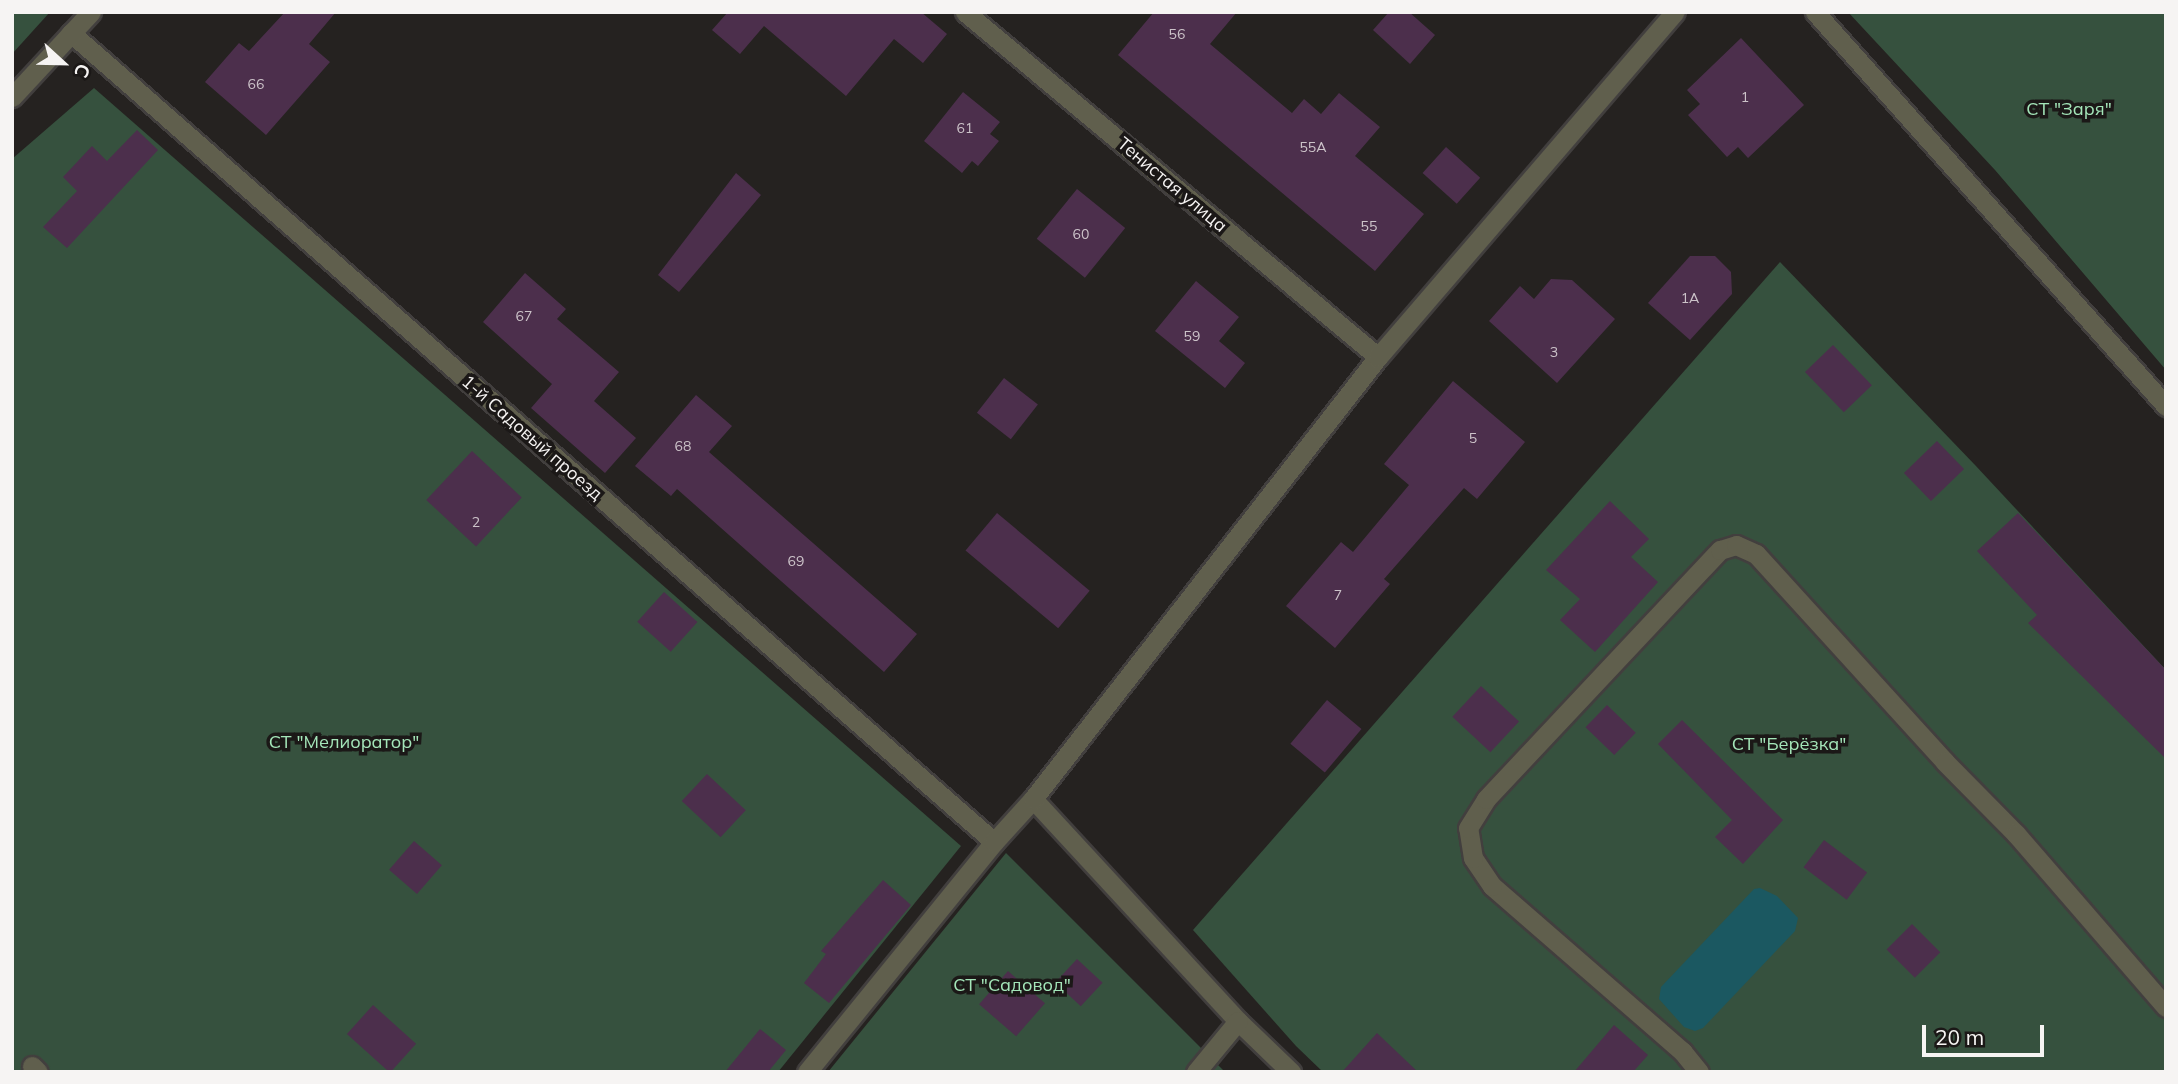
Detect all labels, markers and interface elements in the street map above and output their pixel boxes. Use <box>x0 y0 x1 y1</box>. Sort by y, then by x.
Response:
house number: 56 <box>1169 26 1185 42</box>
north arrow <box>28 28 98 98</box>
text: С <box>69 60 96 81</box>
house number: 66 <box>248 76 264 92</box>
house number: 1 <box>1741 89 1749 105</box>
park label: СТ "Заря" <box>2026 98 2112 120</box>
house number: 61 <box>957 120 973 136</box>
street label: Тенистая улица <box>1113 133 1231 237</box>
house number: 55А <box>1299 139 1327 155</box>
house number: 55 <box>1361 218 1377 234</box>
house number: 60 <box>1073 226 1089 242</box>
house number: 1А <box>1681 290 1699 306</box>
house number: 67 <box>516 308 532 324</box>
house number: 59 <box>1184 328 1200 344</box>
house number: 3 <box>1550 344 1558 360</box>
street label: 1-й Садовый проезд <box>457 371 607 505</box>
house number: 5 <box>1469 430 1477 446</box>
house number: 68 <box>675 438 691 454</box>
house number: 2 <box>472 514 480 530</box>
house number: 69 <box>788 553 804 569</box>
house number: 7 <box>1334 587 1342 603</box>
park label: СТ "Мелиоратор" <box>269 731 419 753</box>
park label: СТ "Берёзка" <box>1732 733 1846 755</box>
park label: СТ "Садовод" <box>953 974 1071 996</box>
scale bar <box>1926 1010 2048 1054</box>
text: 20 m <box>1935 1024 1984 1050</box>

